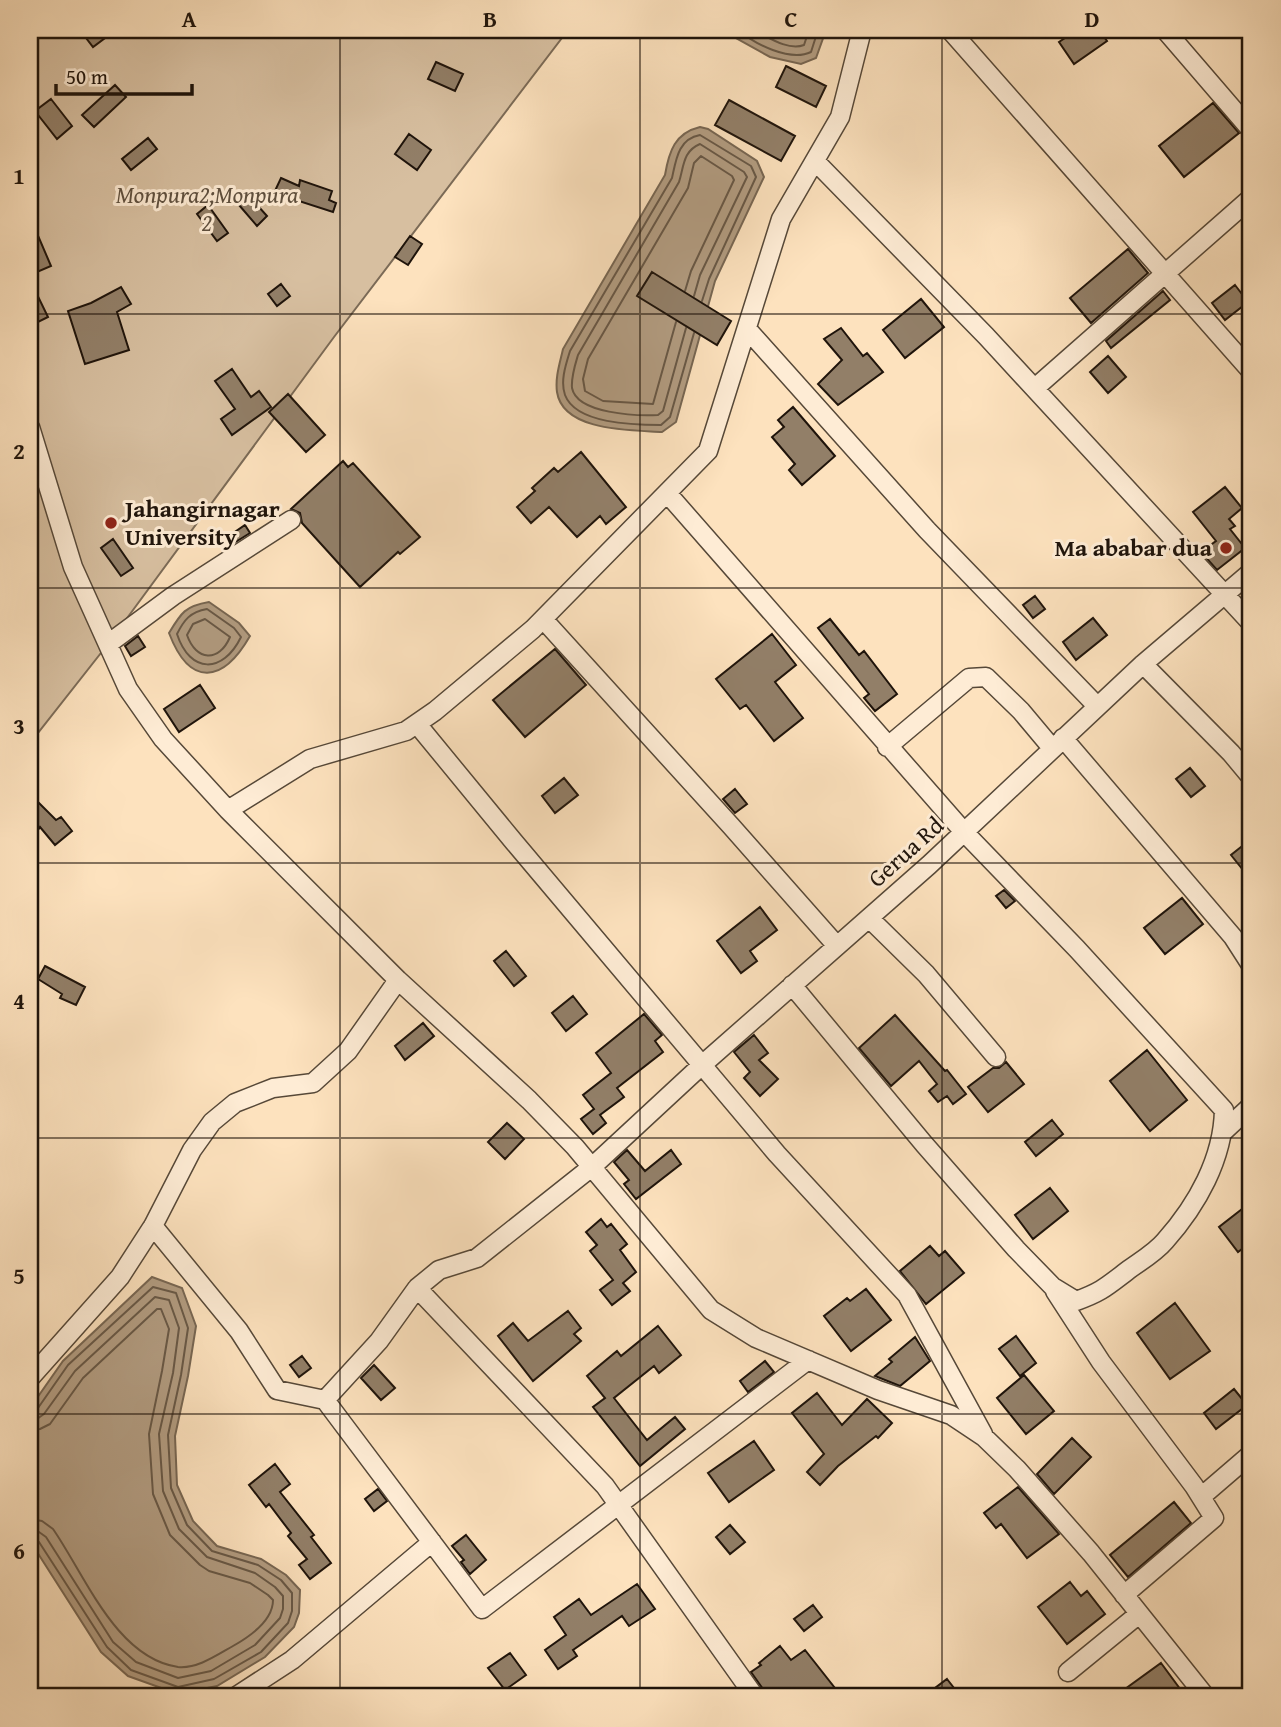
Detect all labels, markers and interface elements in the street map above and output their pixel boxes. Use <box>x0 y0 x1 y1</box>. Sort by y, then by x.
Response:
text: A <box>182 2 197 35</box>
text: B <box>483 2 497 35</box>
text: C <box>784 2 798 35</box>
text: D <box>1085 2 1100 35</box>
scale bar <box>56 52 192 96</box>
text: 50 m <box>66 61 108 92</box>
text: 1 <box>13 159 25 192</box>
park label: Monpura2;Monpura 2 <box>116 177 298 240</box>
text: 2 <box>13 434 25 467</box>
place label: Jahangirnagar University <box>121 491 280 554</box>
marker: Jahangirnagar University <box>103 515 119 531</box>
place label: Ma ababar dua <box>1054 530 1213 565</box>
marker: Ma ababar dua <box>1218 540 1234 556</box>
text: 3 <box>13 709 25 742</box>
street label: Gerua Rd <box>860 808 952 895</box>
text: 4 <box>13 984 25 1017</box>
text: 5 <box>13 1259 25 1292</box>
text: 6 <box>13 1534 25 1567</box>

